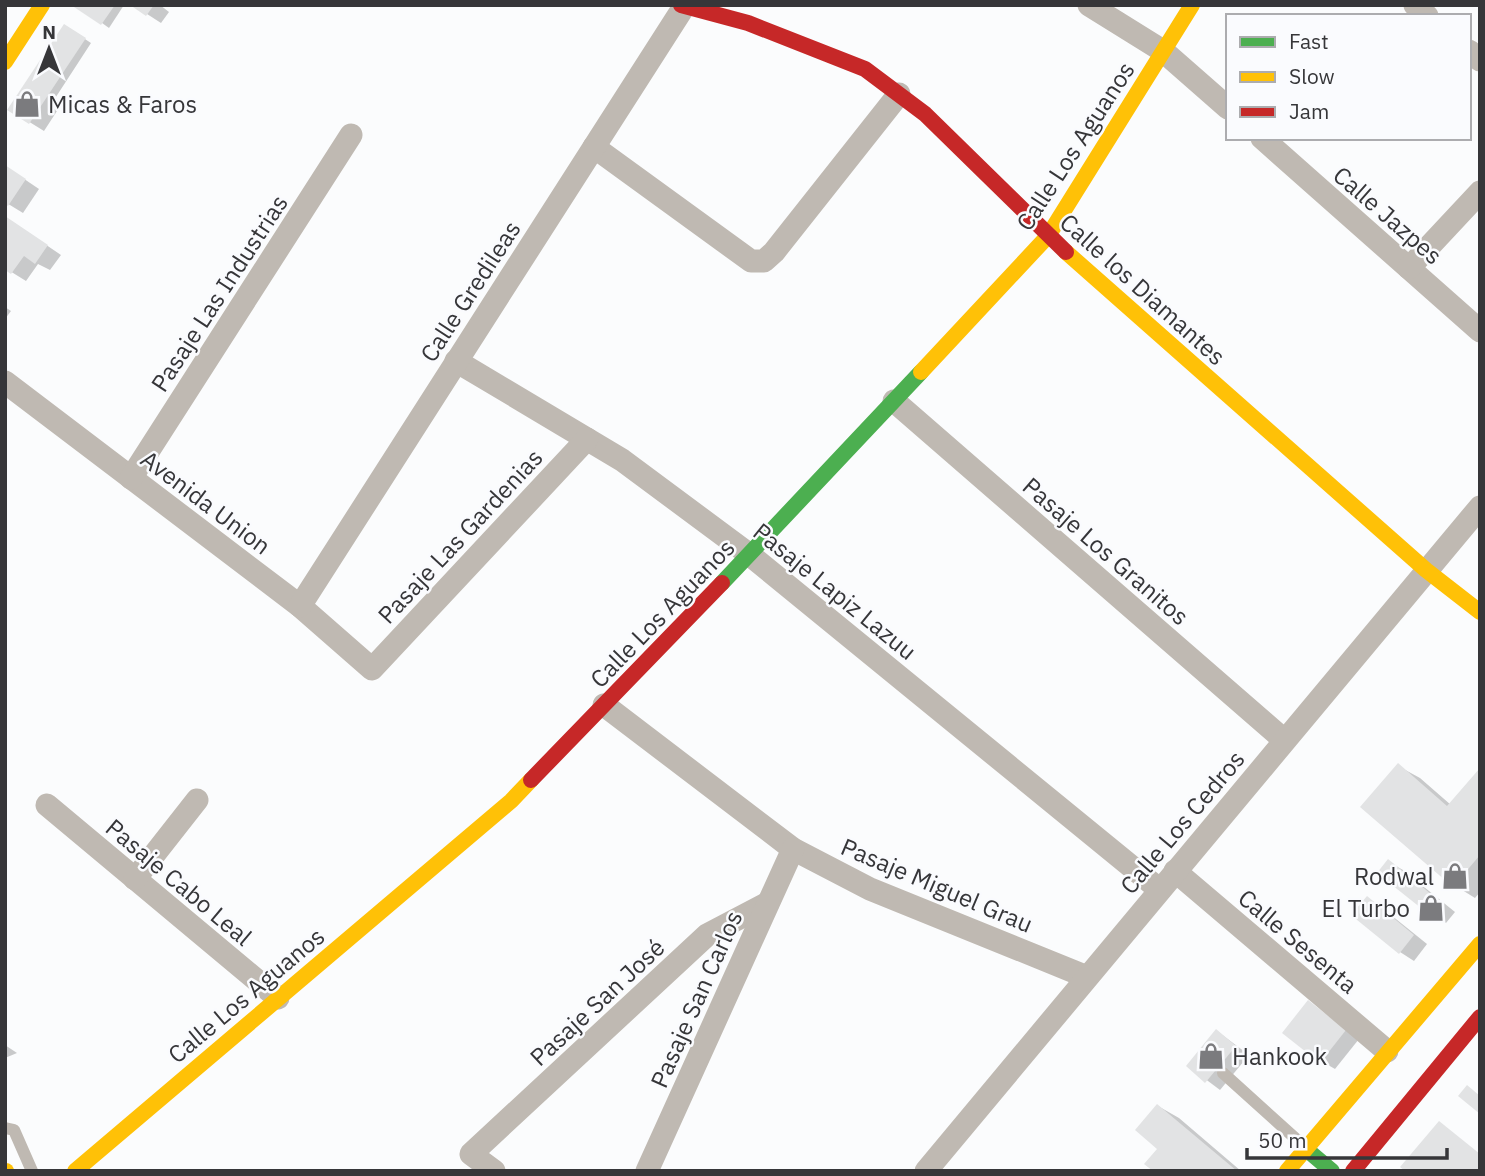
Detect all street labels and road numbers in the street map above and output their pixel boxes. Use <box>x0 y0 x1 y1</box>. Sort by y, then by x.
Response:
street label: Calle Los Aguanos <box>1008 55 1142 237</box>
street label: Calle Jazpes <box>1327 159 1449 271</box>
street label: Pasaje Las Industrias <box>143 188 295 398</box>
street label: Calle los Diamantes <box>1053 206 1233 372</box>
street label: Calle Gredileas <box>412 214 528 368</box>
street label: Pasaje Las Gardenias <box>371 442 549 630</box>
street label: Avenida Union <box>135 443 277 561</box>
street label: Pasaje Los Granitos <box>1016 470 1196 632</box>
street label: Pasaje Lapiz Lazuu <box>747 515 923 667</box>
street label: Calle Los Aguanos <box>583 532 741 694</box>
street label: Calle Los Cedros <box>1113 744 1251 900</box>
street label: Pasaje Cabo Leal <box>99 811 259 953</box>
street label: Pasaje Miguel Grau <box>836 830 1038 940</box>
street label: Calle Sesenta <box>1232 882 1364 1000</box>
street label: Pasaje San Carlos <box>643 905 749 1093</box>
street label: Calle Los Aguanos <box>161 920 331 1070</box>
street label: Pasaje San José <box>523 931 671 1073</box>

